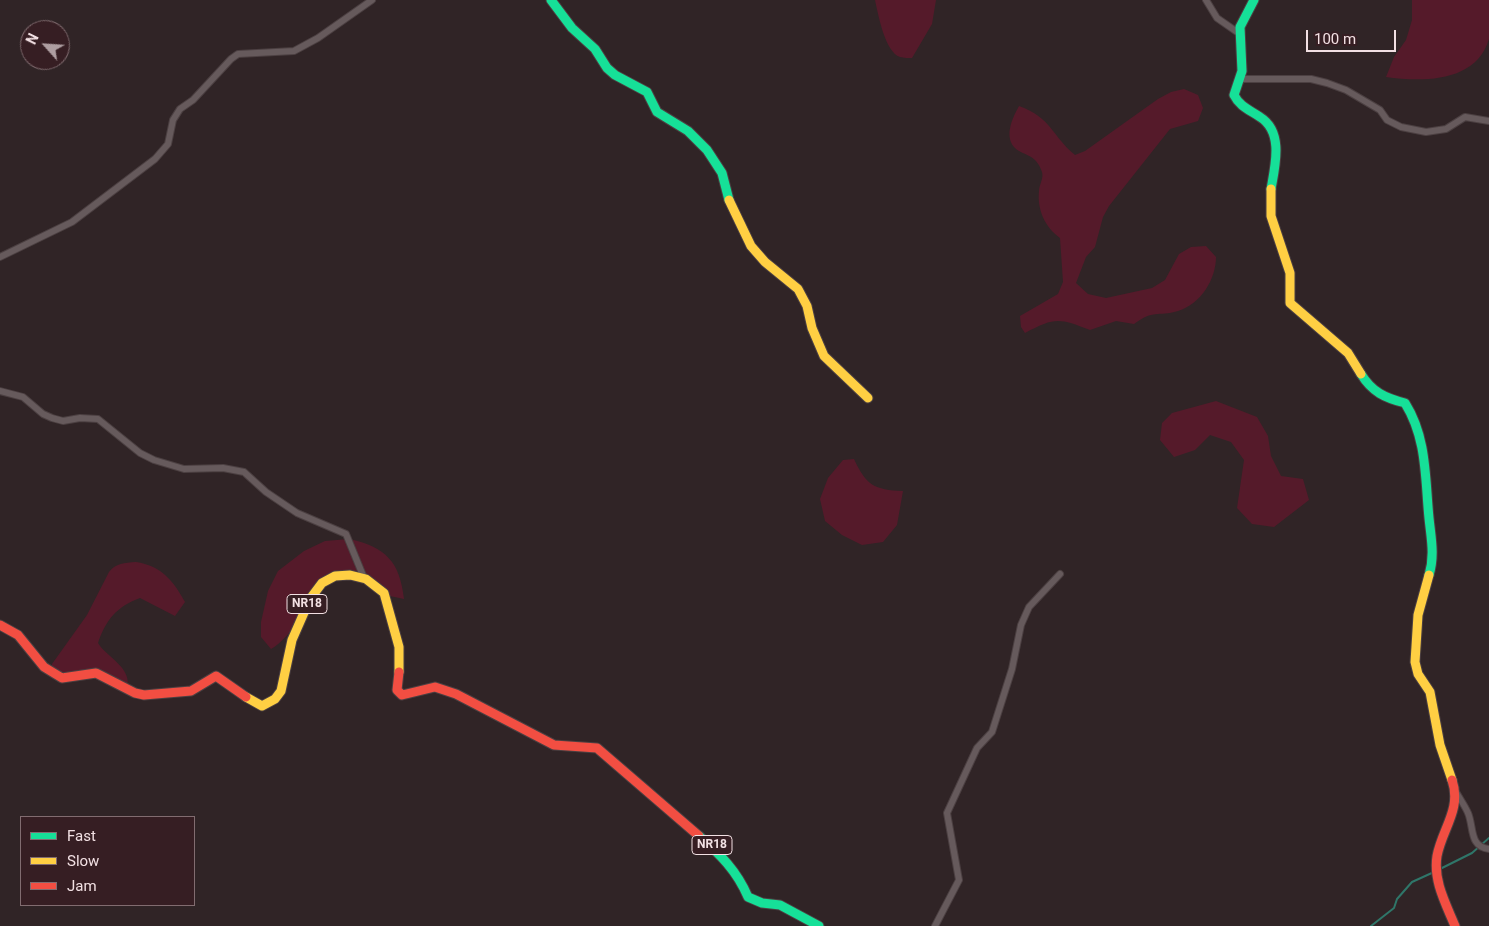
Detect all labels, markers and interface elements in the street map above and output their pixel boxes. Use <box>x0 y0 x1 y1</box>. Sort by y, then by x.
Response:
north arrow <box>20 20 70 70</box>
scale bar <box>1309 20 1399 52</box>
text: 100 m <box>1314 30 1356 48</box>
text: N <box>23 31 42 47</box>
road number: NR18 <box>287 594 327 614</box>
legend <box>20 816 195 906</box>
text: Fast <box>67 827 96 845</box>
road number: NR18 <box>692 836 732 854</box>
text: Slow <box>67 852 99 870</box>
text: Jam <box>67 877 97 895</box>

